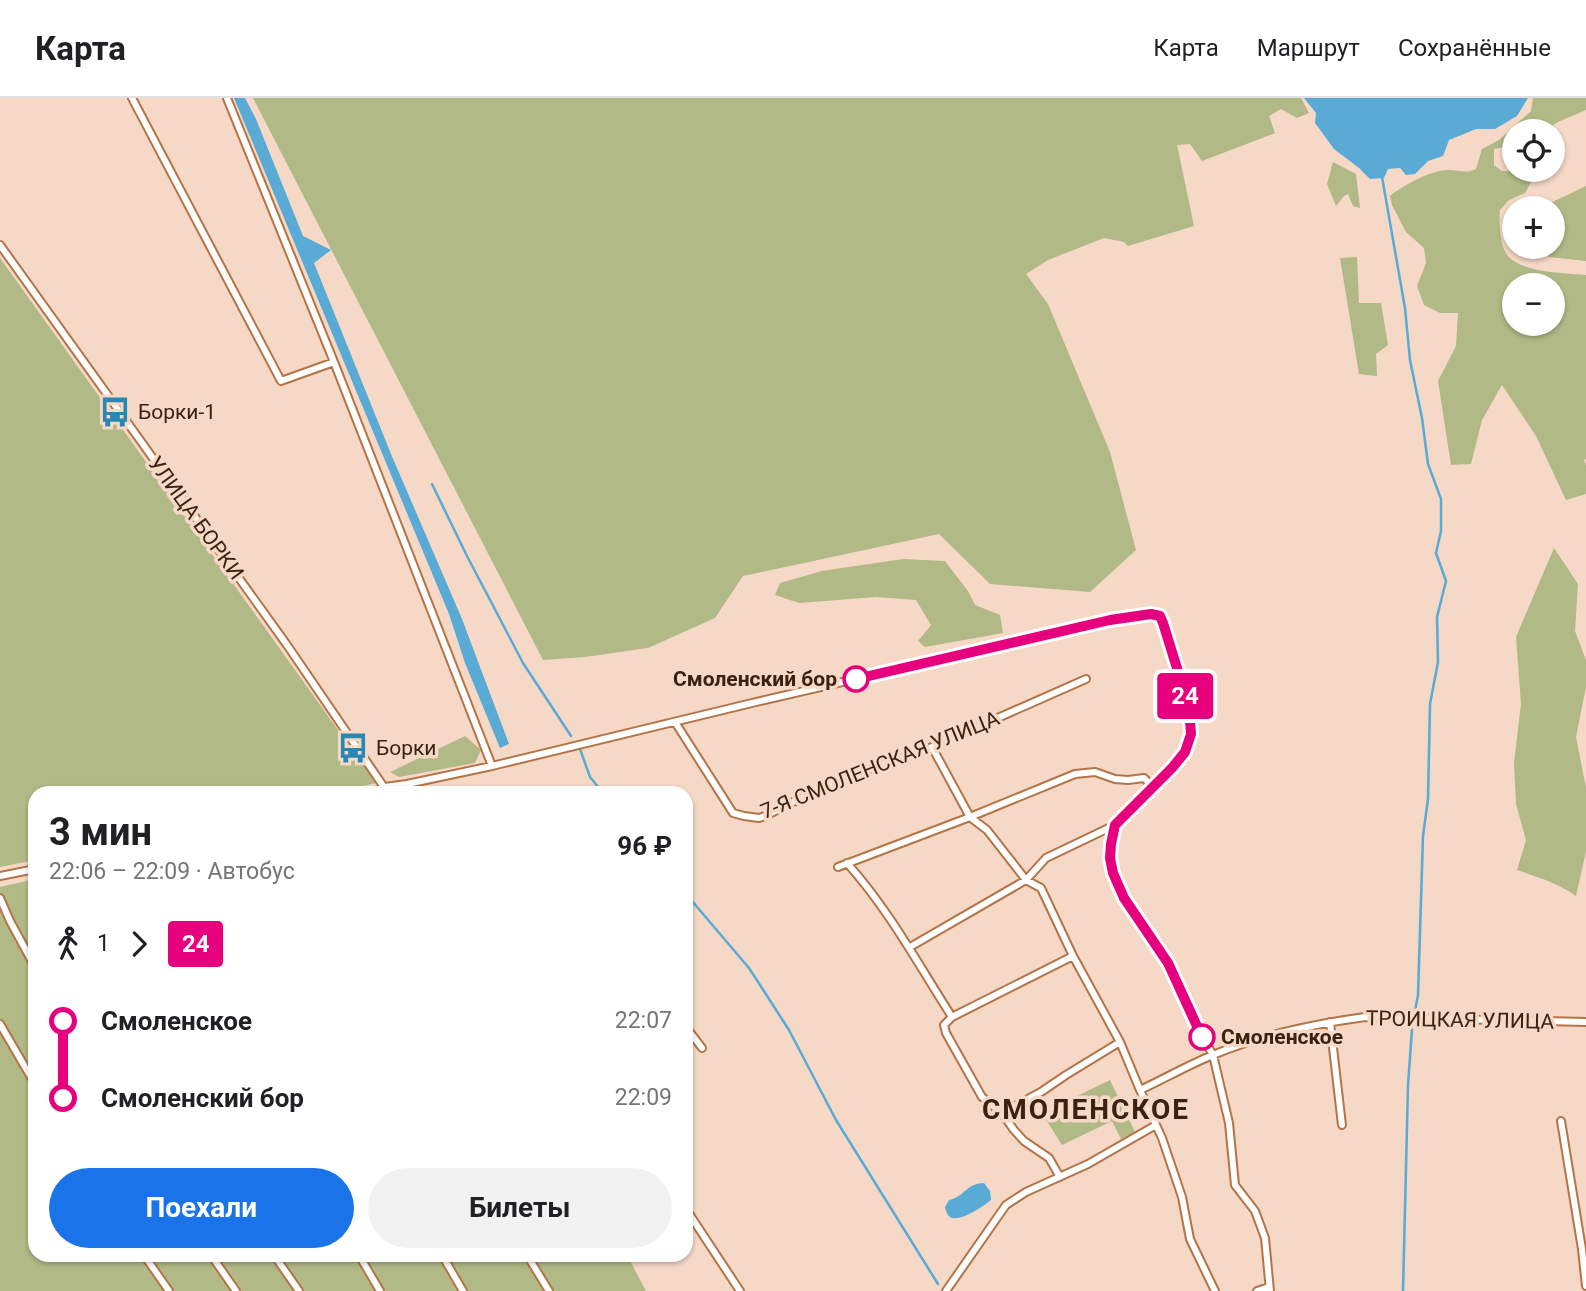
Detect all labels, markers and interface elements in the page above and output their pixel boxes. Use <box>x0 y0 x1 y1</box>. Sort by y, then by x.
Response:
text: Карта <box>35 29 126 68</box>
text: Карта <box>1153 34 1219 62</box>
text: Маршрут <box>1257 34 1360 62</box>
text: Сохранённые <box>1398 34 1551 62</box>
map controls <box>1502 119 1565 336</box>
button: locate <box>1502 119 1565 182</box>
button: + <box>1502 196 1565 259</box>
button: − <box>1502 273 1565 336</box>
bus stop icon: Борки-1 <box>98 395 132 429</box>
place label: Борки-1 <box>138 400 216 424</box>
street label: УЛИЦА БОРКИ <box>143 452 249 584</box>
marker: Смоленский бор <box>843 666 869 692</box>
place label: Смоленский бор <box>673 667 837 691</box>
line badge: 24 <box>1154 673 1216 719</box>
text: 24 <box>1171 682 1199 710</box>
street label: 7-Я СМОЛЕНСКАЯ УЛИЦА <box>757 706 1003 824</box>
bus stop icon: Борки <box>336 731 370 765</box>
place label: Борки <box>376 736 436 760</box>
text: 3 мин <box>49 810 152 854</box>
text: 96 ₽ <box>617 831 672 861</box>
text: 22:06 – 22:09 · Автобус <box>49 858 295 885</box>
icon: walk <box>49 925 87 963</box>
icon: forward <box>120 925 158 963</box>
text: 1 <box>97 930 110 957</box>
text: 24 <box>182 930 209 958</box>
text: Смоленское <box>101 1006 252 1036</box>
street label: ТРОИЦКАЯ УЛИЦА <box>1366 1006 1555 1034</box>
text: 22:07 <box>615 1007 672 1034</box>
marker: Смоленское <box>1189 1024 1215 1050</box>
place label: Смоленское <box>1221 1025 1343 1049</box>
text: Смоленский бор <box>101 1083 304 1113</box>
text: 22:09 <box>615 1084 672 1111</box>
district label: СМОЛЕНСКОЕ <box>982 1093 1190 1126</box>
button: Поехали <box>49 1168 354 1248</box>
button: Билеты <box>368 1168 672 1248</box>

